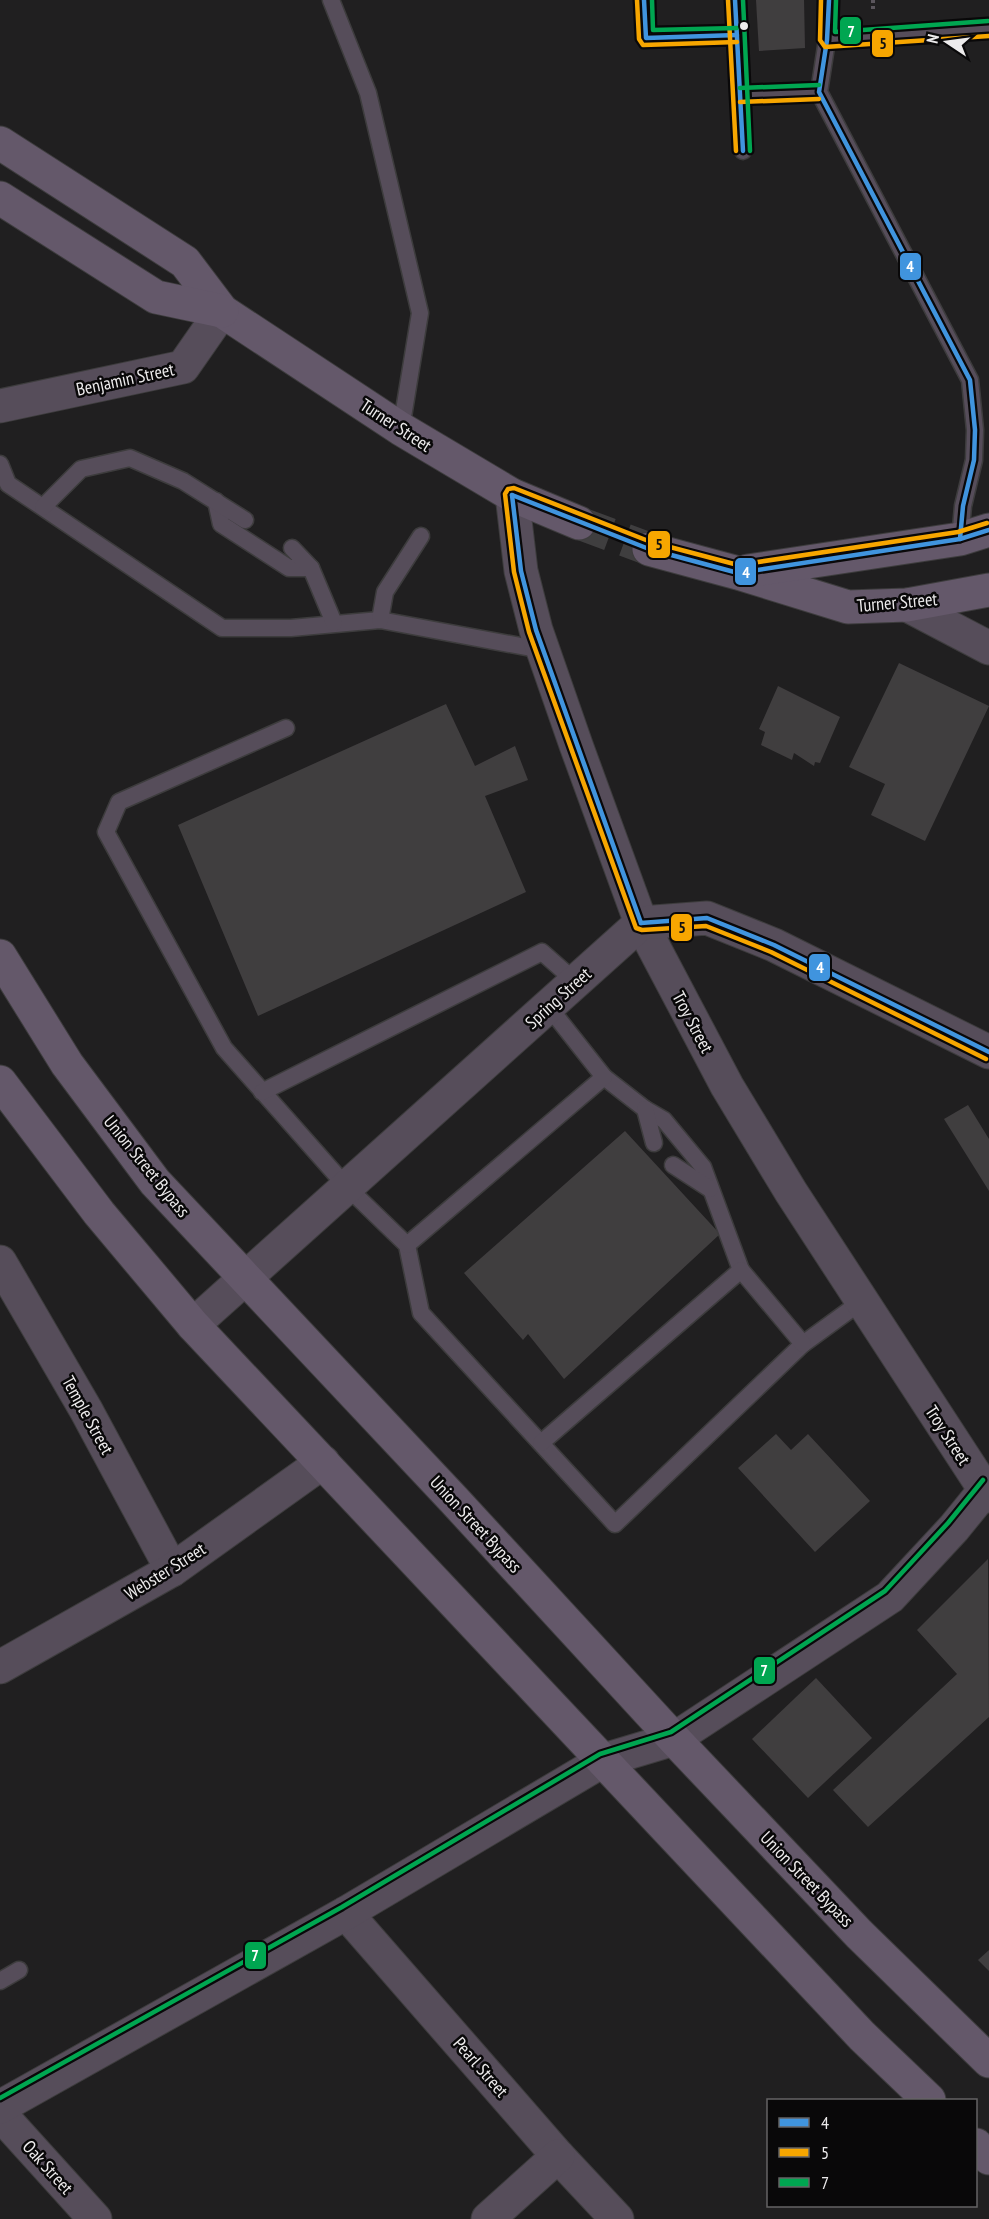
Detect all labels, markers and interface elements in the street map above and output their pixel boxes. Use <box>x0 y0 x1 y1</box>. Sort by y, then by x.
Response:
north arrow <box>917 12 977 72</box>
line badge: 7 <box>839 16 862 45</box>
unlabelled marker <box>738 20 750 32</box>
text: 7 <box>847 21 855 41</box>
line badge: 5 <box>871 29 894 58</box>
text: N <box>922 32 943 45</box>
text: 5 <box>879 33 887 53</box>
line badge: 4 <box>899 252 922 281</box>
text: 4 <box>906 256 914 276</box>
street label: Benjamin Street <box>74 357 176 401</box>
street label: Turner Street <box>356 393 436 457</box>
line badge: 5 <box>647 530 671 559</box>
text: 5 <box>655 534 663 554</box>
line badge: 4 <box>734 557 757 586</box>
text: 4 <box>742 562 750 582</box>
street label: Turner Street <box>856 587 938 617</box>
line badge: 5 <box>670 913 693 942</box>
text: 5 <box>678 917 686 937</box>
line badge: 4 <box>808 953 831 982</box>
text: 4 <box>816 957 824 977</box>
street label: Spring Street <box>520 962 596 1034</box>
street label: Troy Street <box>667 987 719 1057</box>
street label: Union Street Bypass <box>99 1111 195 1221</box>
street label: Temple Street <box>57 1372 119 1458</box>
street label: Troy Street <box>920 1401 976 1469</box>
street label: Union Street Bypass <box>425 1471 527 1577</box>
street label: Webster Street <box>120 1537 210 1605</box>
line badge: 7 <box>753 1656 776 1685</box>
text: 7 <box>760 1660 768 1680</box>
street label: Union Street Bypass <box>756 1826 858 1932</box>
line badge: 7 <box>244 1941 267 1970</box>
text: 7 <box>251 1945 259 1965</box>
street label: Pearl Street <box>449 2032 513 2102</box>
legend <box>767 2099 977 2207</box>
text: 4 <box>821 2111 829 2134</box>
street label: Oak Street <box>18 2135 78 2199</box>
text: 5 <box>821 2141 829 2164</box>
text: 7 <box>821 2171 829 2194</box>

